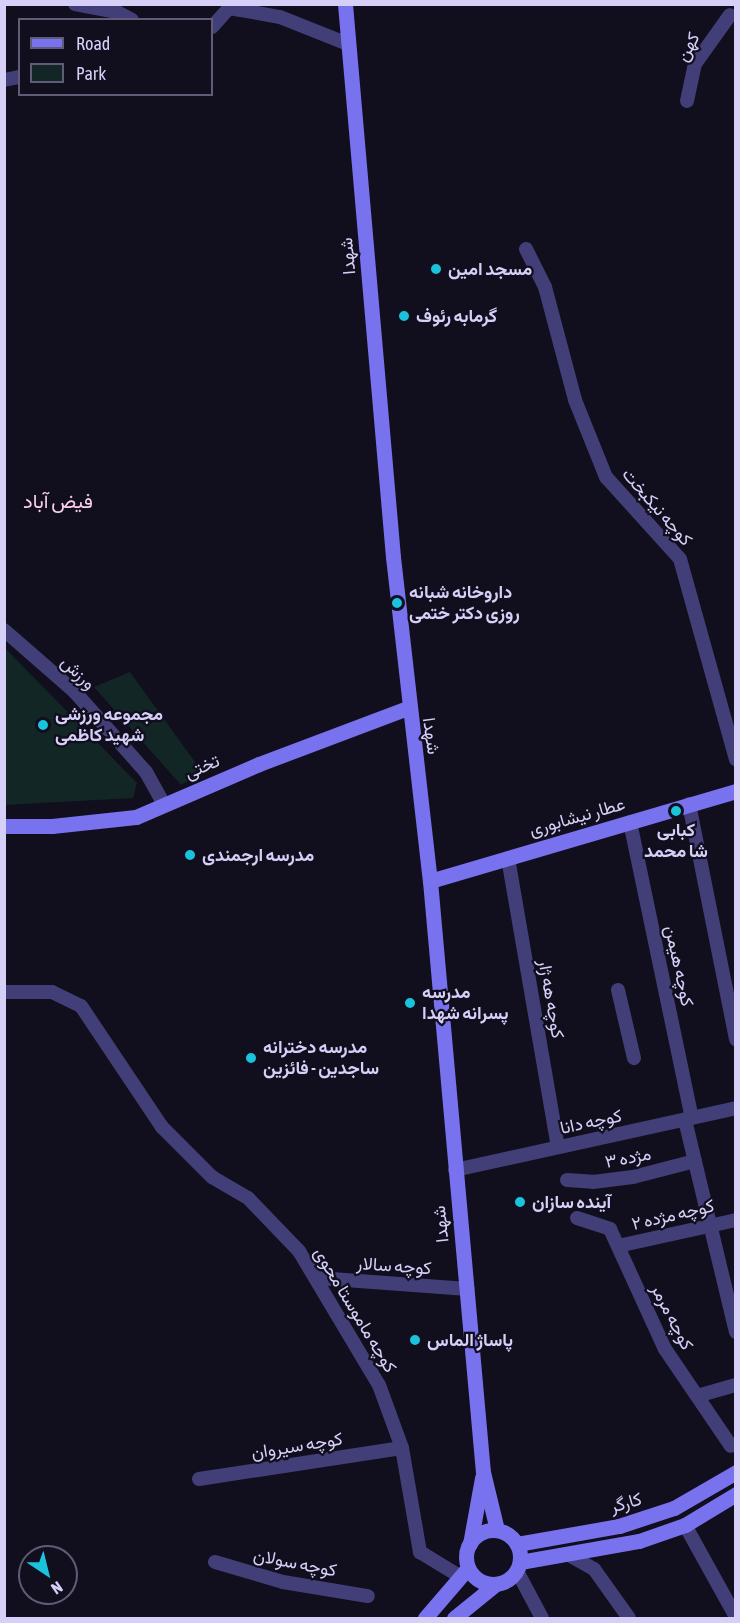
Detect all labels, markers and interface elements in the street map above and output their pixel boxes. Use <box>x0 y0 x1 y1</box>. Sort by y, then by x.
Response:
legend <box>18 18 213 96</box>
street label: کهن <box>671 29 705 65</box>
text: Road <box>76 33 110 54</box>
text: Park <box>76 63 106 84</box>
street label: شهدا <box>336 237 360 275</box>
place label: مسجد امین <box>448 258 532 280</box>
marker: مسجد امین <box>429 262 443 276</box>
place label: گرمابه رئوف <box>416 305 497 327</box>
marker: گرمابه رئوف <box>397 309 411 323</box>
street label: کوچه نیکبخت <box>617 464 697 550</box>
district label: فیض آباد <box>23 488 93 512</box>
place label: داروخانه شبانه روزی دکتر ختمی <box>409 582 520 624</box>
marker: داروخانه شبانه روزی دکتر ختمی <box>390 596 404 610</box>
street label: ورزش <box>56 651 100 695</box>
place label: مجموعه ورزشی شهید کاظمی <box>55 704 163 746</box>
street label: شهدا <box>418 716 444 756</box>
marker: مجموعه ورزشی شهید کاظمی <box>36 718 50 732</box>
street label: تختی <box>181 750 223 784</box>
street label: عطار نیشابوری <box>527 793 627 841</box>
marker: کبابی شا محمد <box>669 804 683 818</box>
place label: کبابی شا محمد <box>644 820 708 862</box>
place label: مدرسه ارجمندی <box>202 844 314 866</box>
marker: مدرسه ارجمندی <box>183 848 197 862</box>
street label: کوچه هیمن <box>660 924 698 1008</box>
street label: کوچه هه ژار <box>533 958 569 1040</box>
place label: مدرسه پسرانه شهدا <box>422 982 509 1024</box>
marker: مدرسه پسرانه شهدا <box>403 996 417 1010</box>
place label: مدرسه دخترانه ساجدین - فائزین <box>263 1037 379 1080</box>
marker: مدرسه دخترانه ساجدین - فائزین <box>244 1051 258 1065</box>
street label: کوچه دانا <box>558 1105 624 1139</box>
street label: مژده ۳ <box>603 1143 653 1173</box>
place label: آینده سازان <box>532 1191 611 1213</box>
marker: آینده سازان <box>513 1195 527 1209</box>
street label: کوچه مژده ۲ <box>630 1195 716 1235</box>
street label: شهدا <box>428 1205 454 1243</box>
street label: کوچه ماموستا محوی <box>309 1243 401 1377</box>
street label: کوچه سالار <box>356 1253 432 1279</box>
street label: کوچه مرمر <box>646 1280 698 1354</box>
place label: پاساژ الماس <box>427 1329 513 1351</box>
marker: پاساژ الماس <box>408 1333 422 1347</box>
street label: کوچه سیروان <box>250 1428 344 1464</box>
street label: کارگر <box>608 1488 644 1518</box>
street label: کوچه سولان <box>251 1544 339 1582</box>
north arrow <box>18 1545 78 1605</box>
text: N <box>48 1578 66 1598</box>

